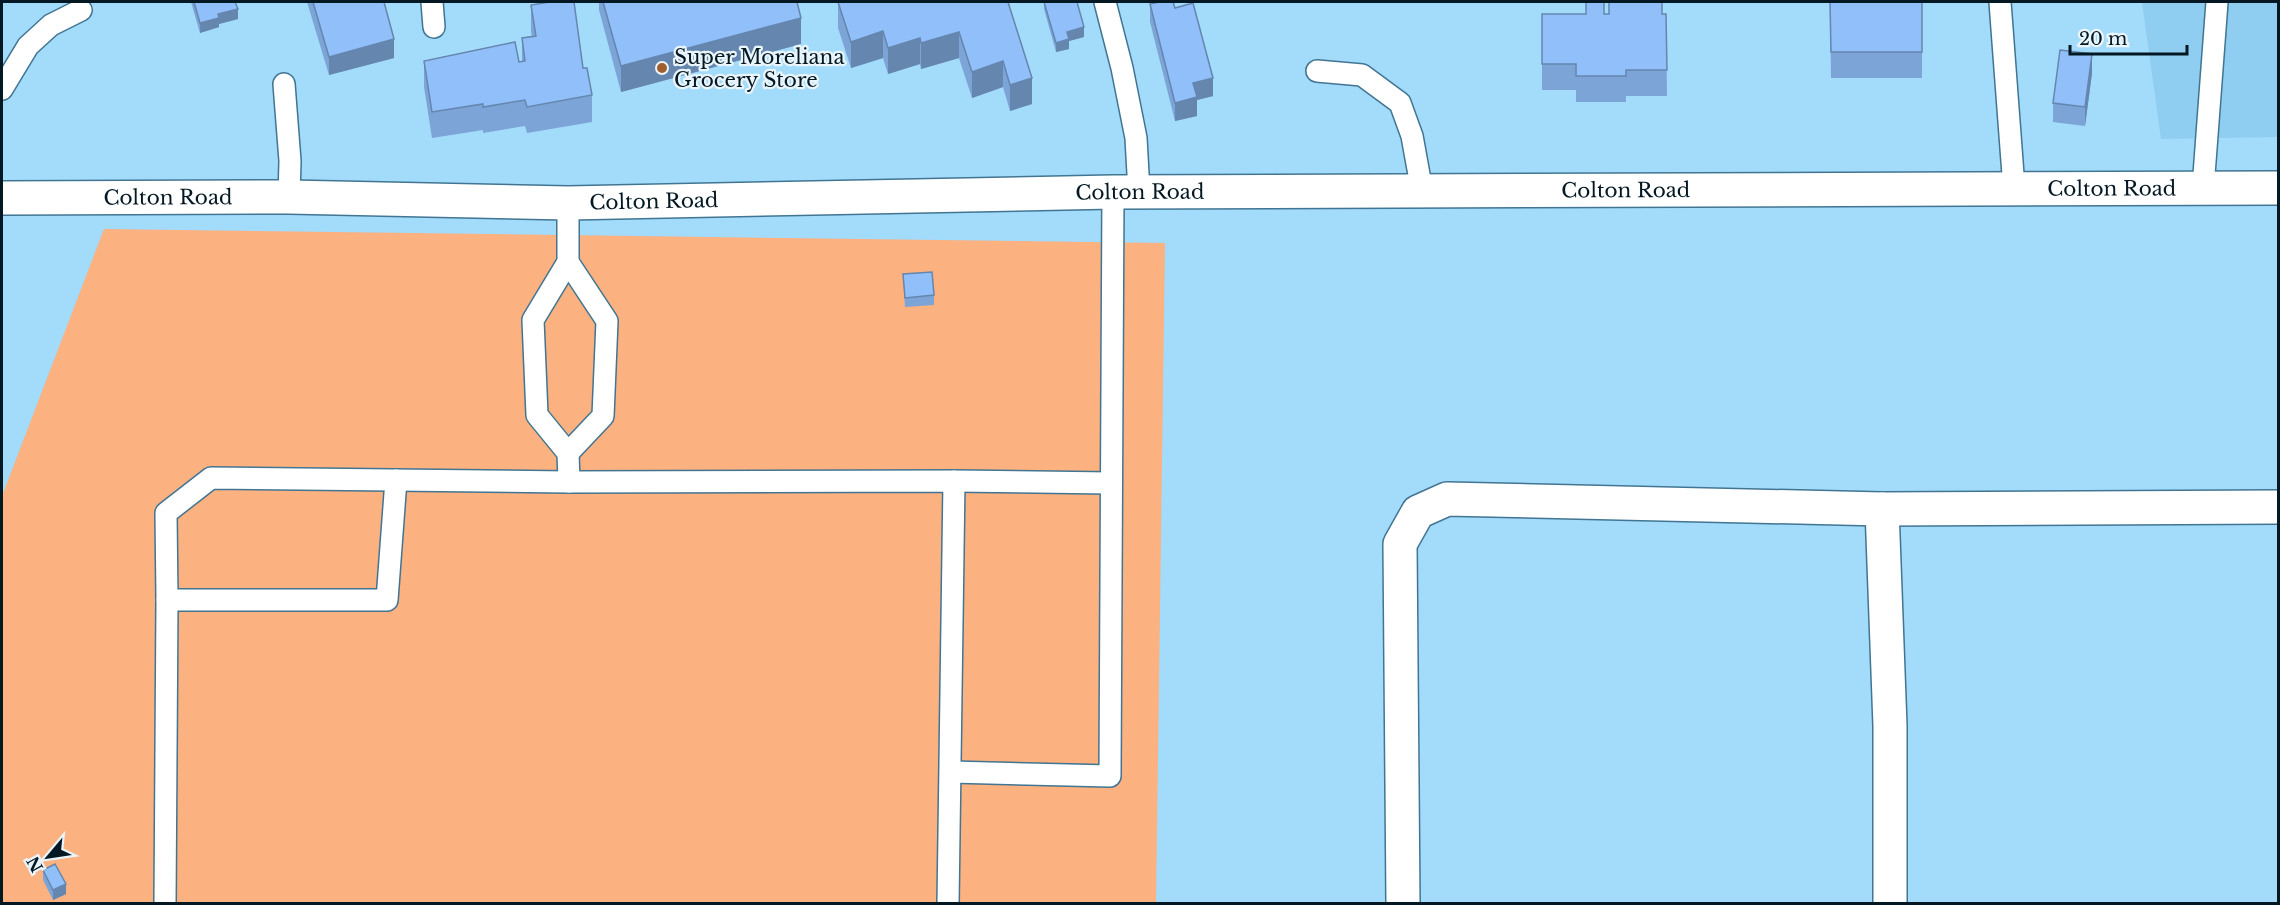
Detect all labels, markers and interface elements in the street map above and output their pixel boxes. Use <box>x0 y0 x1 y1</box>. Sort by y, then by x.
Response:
scale bar <box>2070 18 2187 56</box>
text: 20 m <box>2079 28 2127 50</box>
place label: Super Moreliana Grocery Store <box>674 45 845 92</box>
marker: Super Moreliana Grocery Store <box>655 61 669 75</box>
street label: Colton Road <box>2047 176 2176 201</box>
street label: Colton Road <box>1561 178 1690 202</box>
street label: Colton Road <box>1075 180 1204 205</box>
street label: Colton Road <box>103 185 233 210</box>
street label: Colton Road <box>589 188 719 215</box>
north arrow <box>18 827 78 887</box>
text: N <box>22 853 47 876</box>

